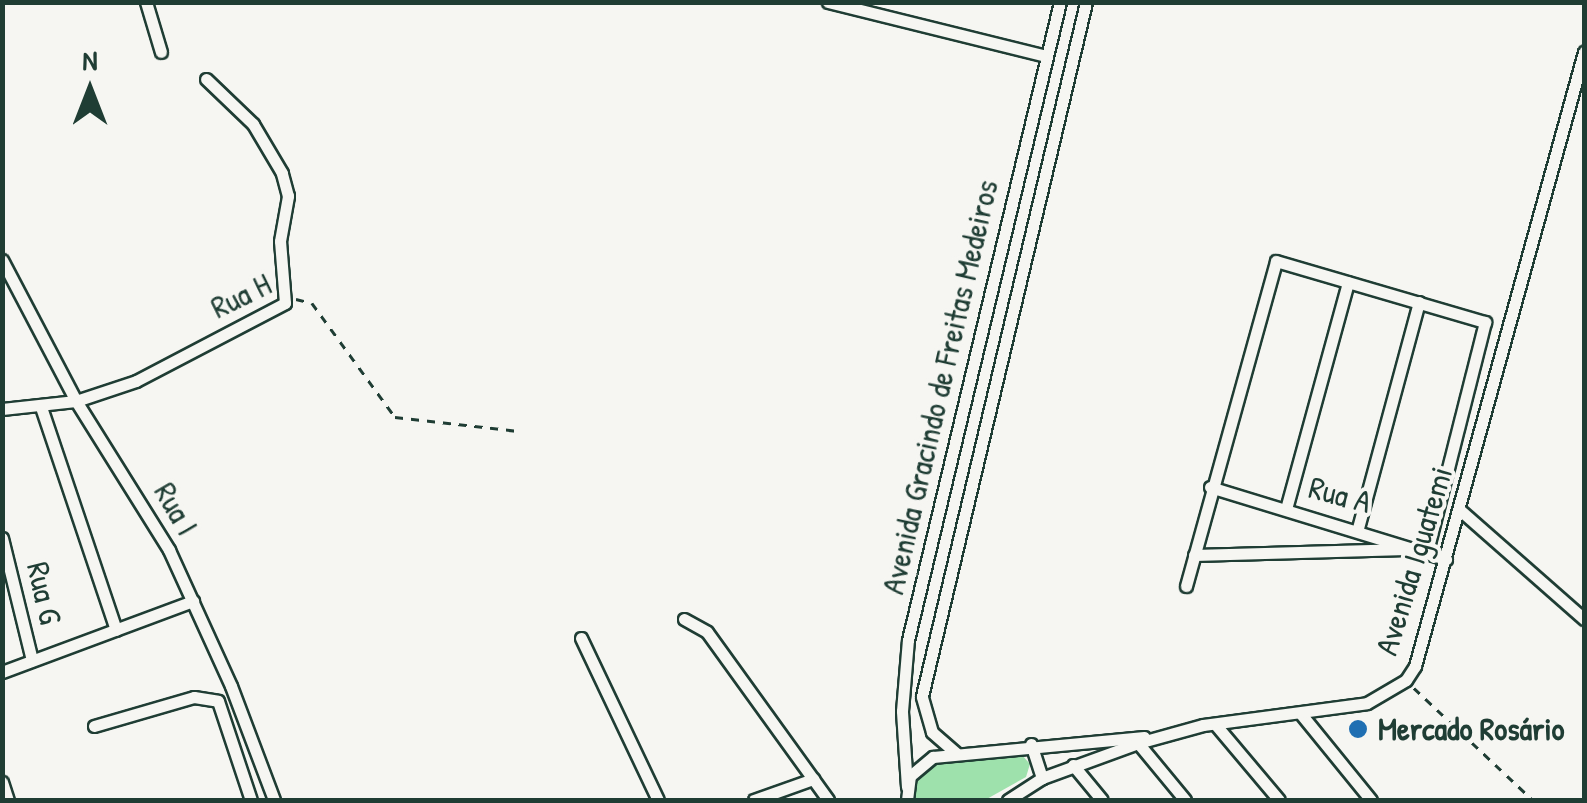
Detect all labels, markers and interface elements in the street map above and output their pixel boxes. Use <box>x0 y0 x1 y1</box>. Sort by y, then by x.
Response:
north arrow <box>40 40 140 140</box>
text: N <box>83 41 97 79</box>
street label: Avenida Gracindo de Freitas Medeiros <box>874 176 1006 598</box>
street label: Rua H <box>205 265 277 327</box>
street label: Avenida Iguatemi <box>1367 462 1461 660</box>
street label: Rua A <box>1305 468 1375 522</box>
street label: Rua I <box>146 476 206 542</box>
street label: Rua G <box>18 558 70 628</box>
place label: Mercado Rosário <box>1378 710 1564 748</box>
marker: Mercado Rosário <box>1347 718 1369 740</box>

